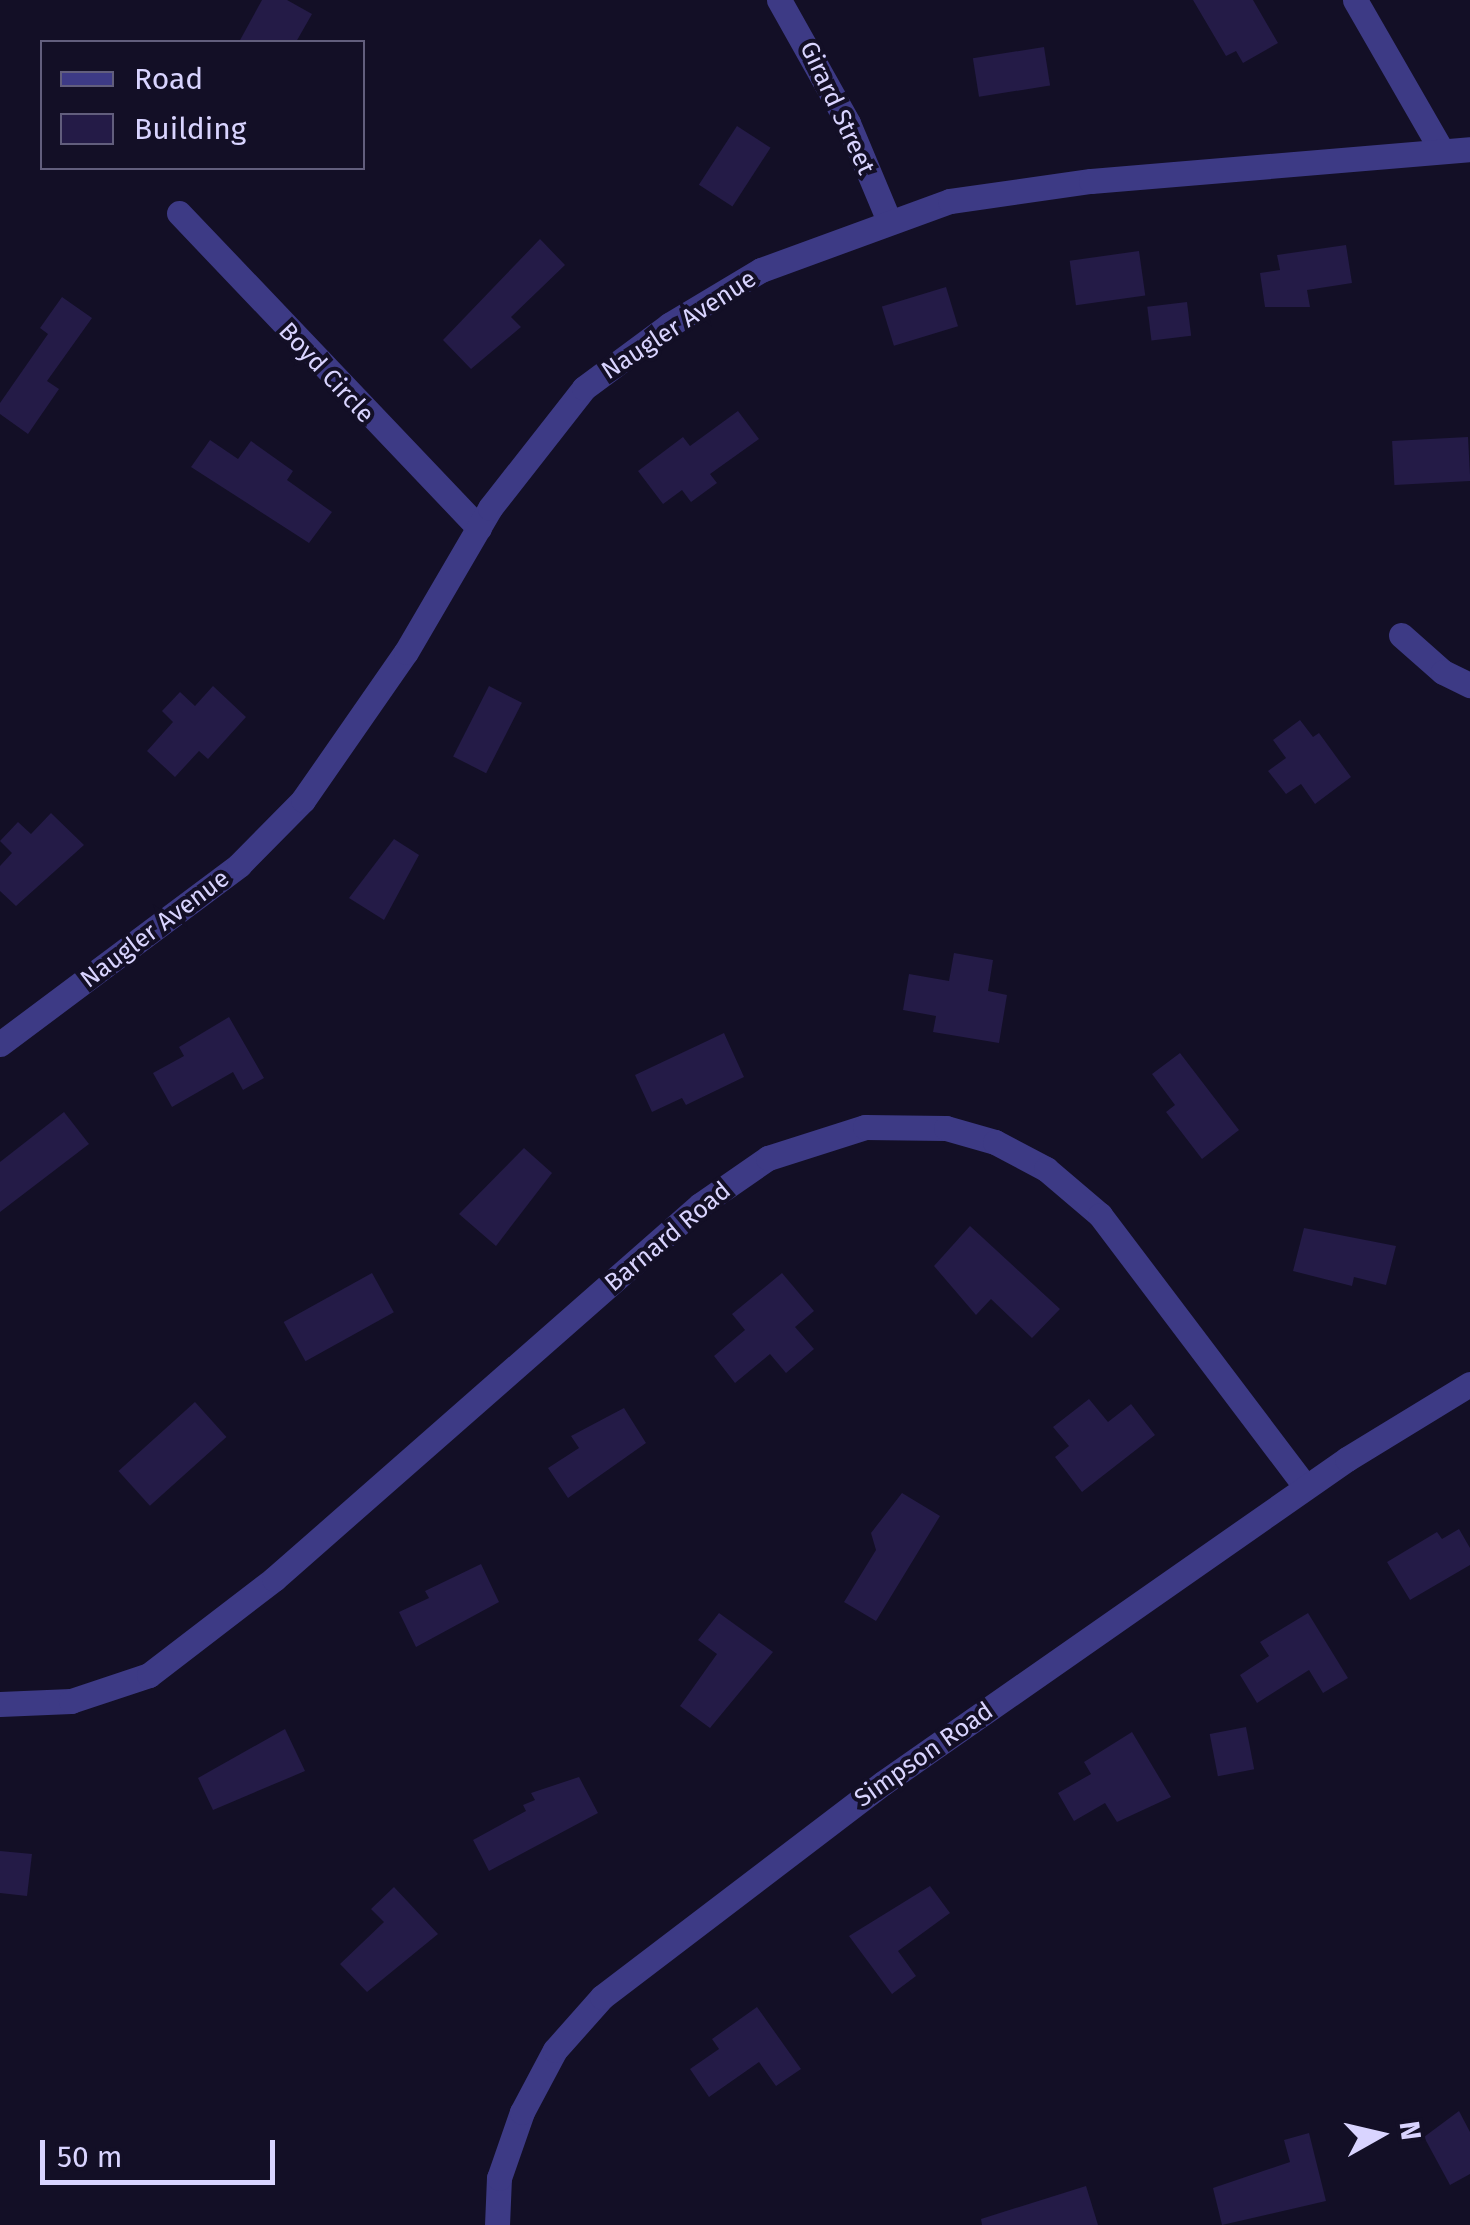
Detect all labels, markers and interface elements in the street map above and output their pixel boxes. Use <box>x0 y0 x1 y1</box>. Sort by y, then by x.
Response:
street label: Girard Street <box>793 37 881 179</box>
legend <box>40 40 365 170</box>
text: Road <box>134 61 203 97</box>
text: Building <box>134 111 246 147</box>
street label: Naugler Avenue <box>596 264 762 386</box>
street label: Boyd Circle <box>272 317 380 429</box>
street label: Naugler Avenue <box>75 863 235 995</box>
street label: Barnard Road <box>599 1176 737 1298</box>
street label: Simpson Road <box>849 1696 999 1814</box>
north arrow <box>1330 2085 1430 2185</box>
text: N <box>1393 2119 1428 2142</box>
scale bar <box>45 2120 280 2182</box>
text: 50 m <box>57 2139 122 2175</box>

